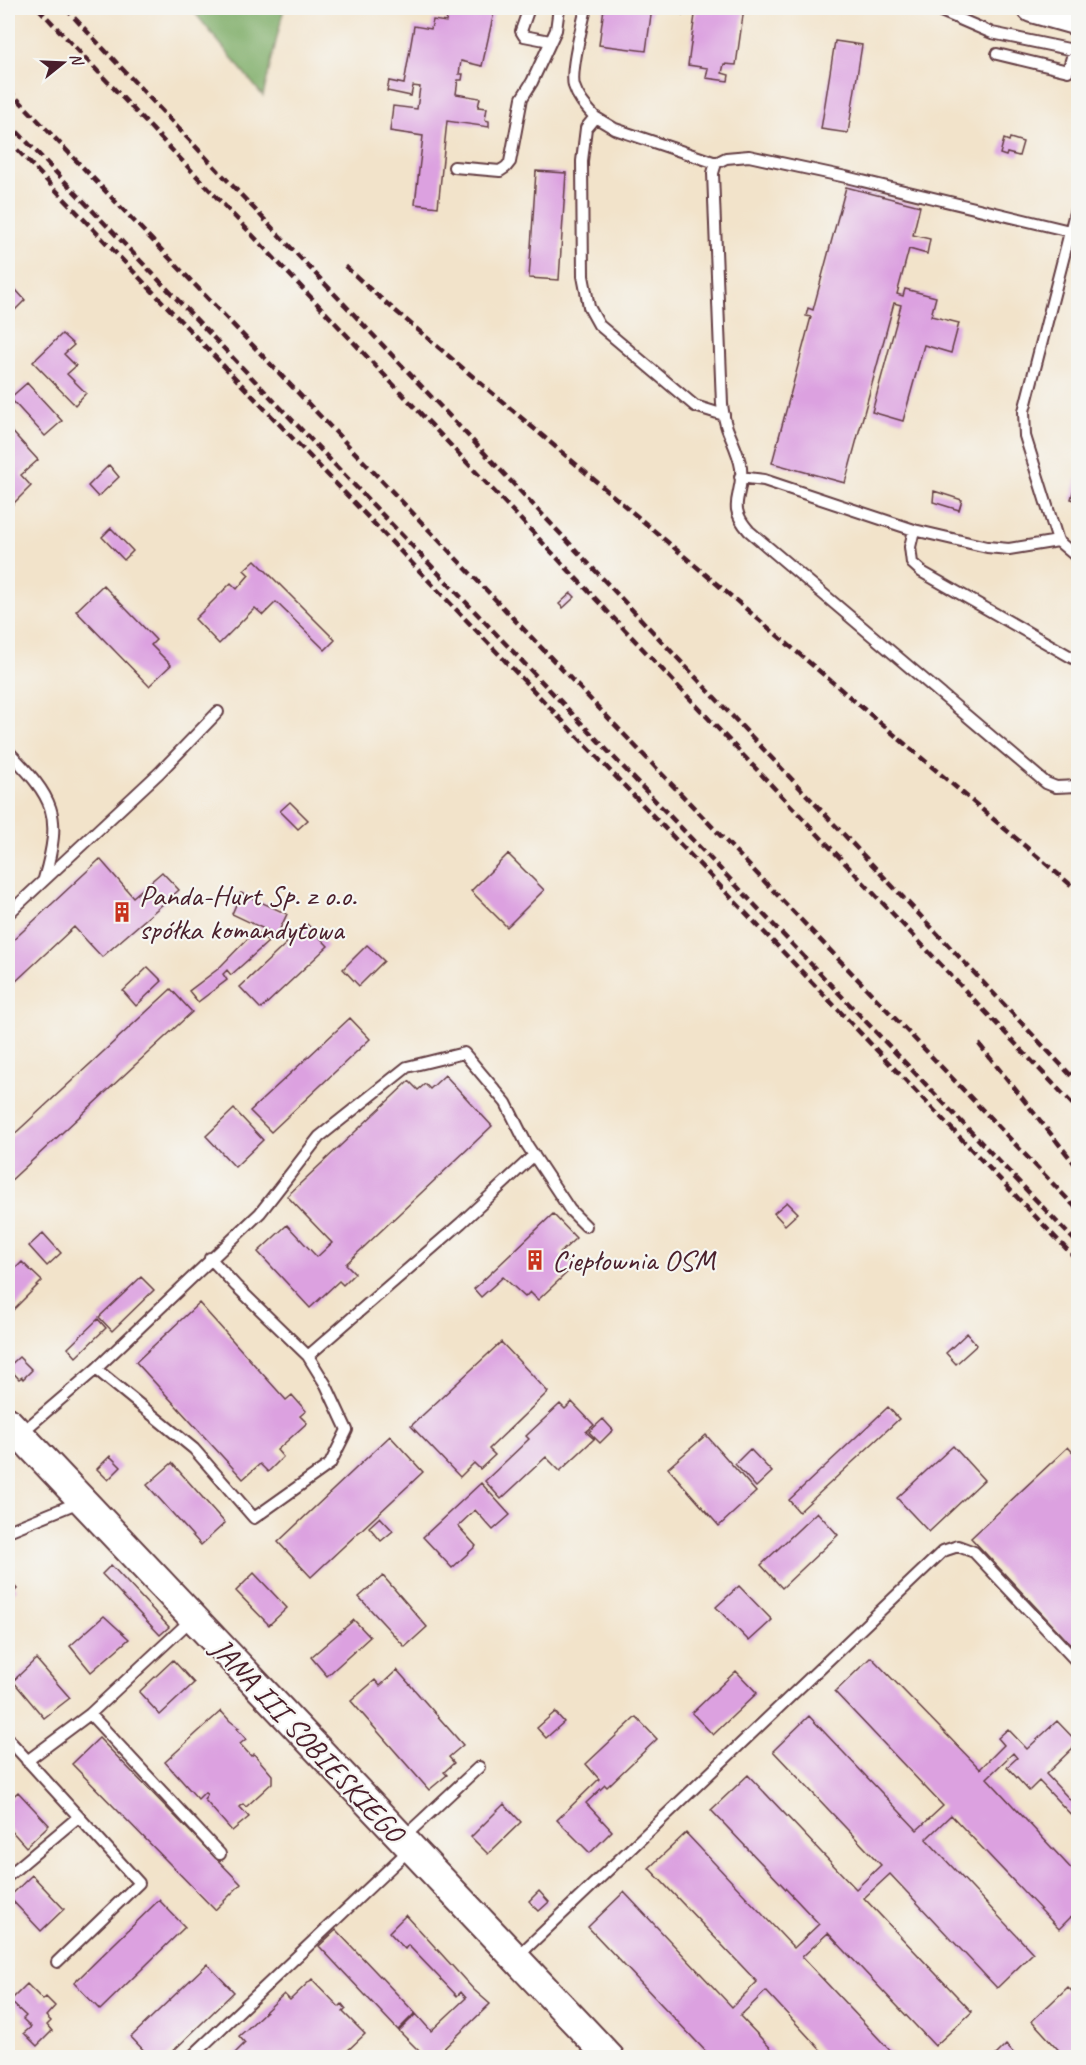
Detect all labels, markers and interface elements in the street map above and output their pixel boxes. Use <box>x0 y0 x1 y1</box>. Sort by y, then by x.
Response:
north arrow <box>33 33 93 93</box>
text: N <box>65 51 88 69</box>
place label: Panda-Hurt Sp. z o.o. spółka komandytowa <box>139 876 357 948</box>
building icon: Panda-Hurt Sp. z o.o. spółka komandytowa <box>110 900 134 924</box>
place label: Ciepłownia OSM <box>552 1241 717 1279</box>
building icon: Ciepłownia OSM <box>523 1248 547 1272</box>
street label: JANA III SOBIESKIEGO <box>202 1628 415 1853</box>

